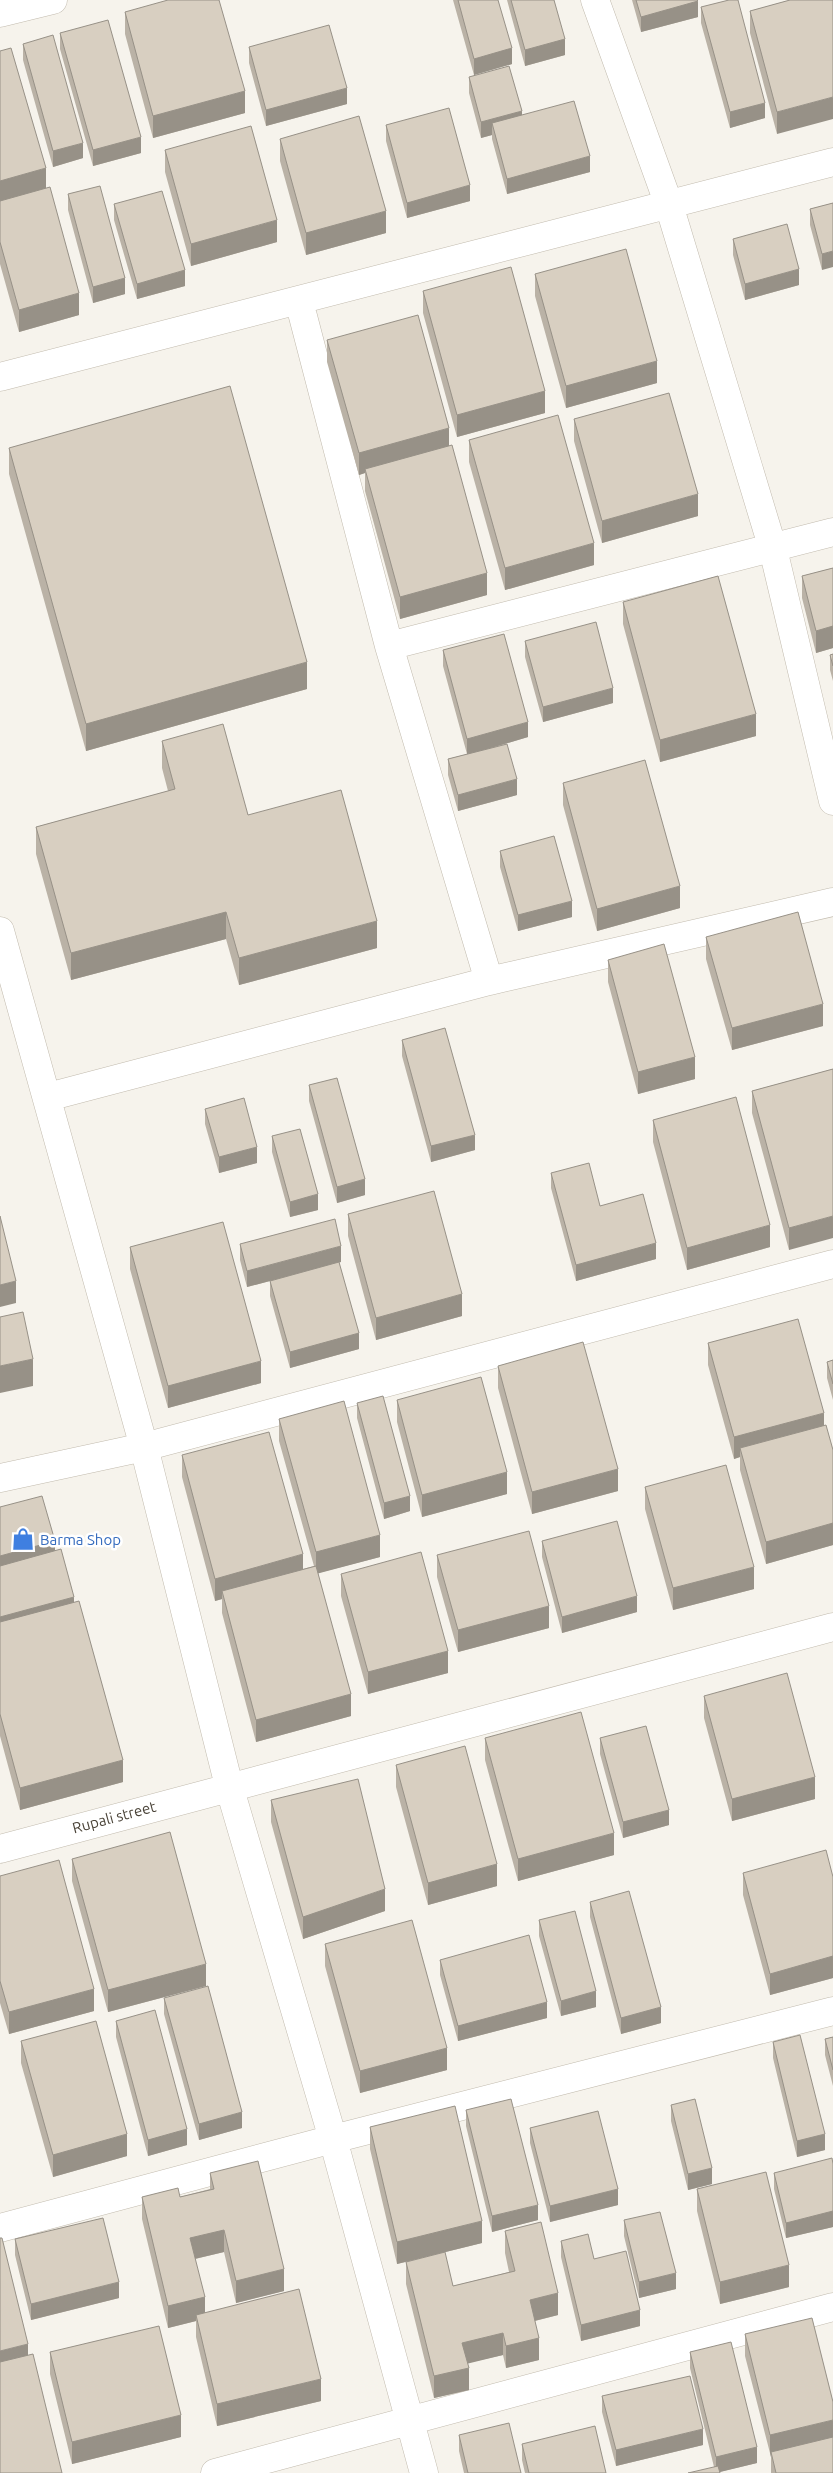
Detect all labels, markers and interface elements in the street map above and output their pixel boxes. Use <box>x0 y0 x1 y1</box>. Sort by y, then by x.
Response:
shop icon: Barma Shop <box>10 1526 36 1552</box>
place label: Barma Shop <box>40 1531 121 1548</box>
street label: Rupali street <box>70 1798 158 1836</box>

